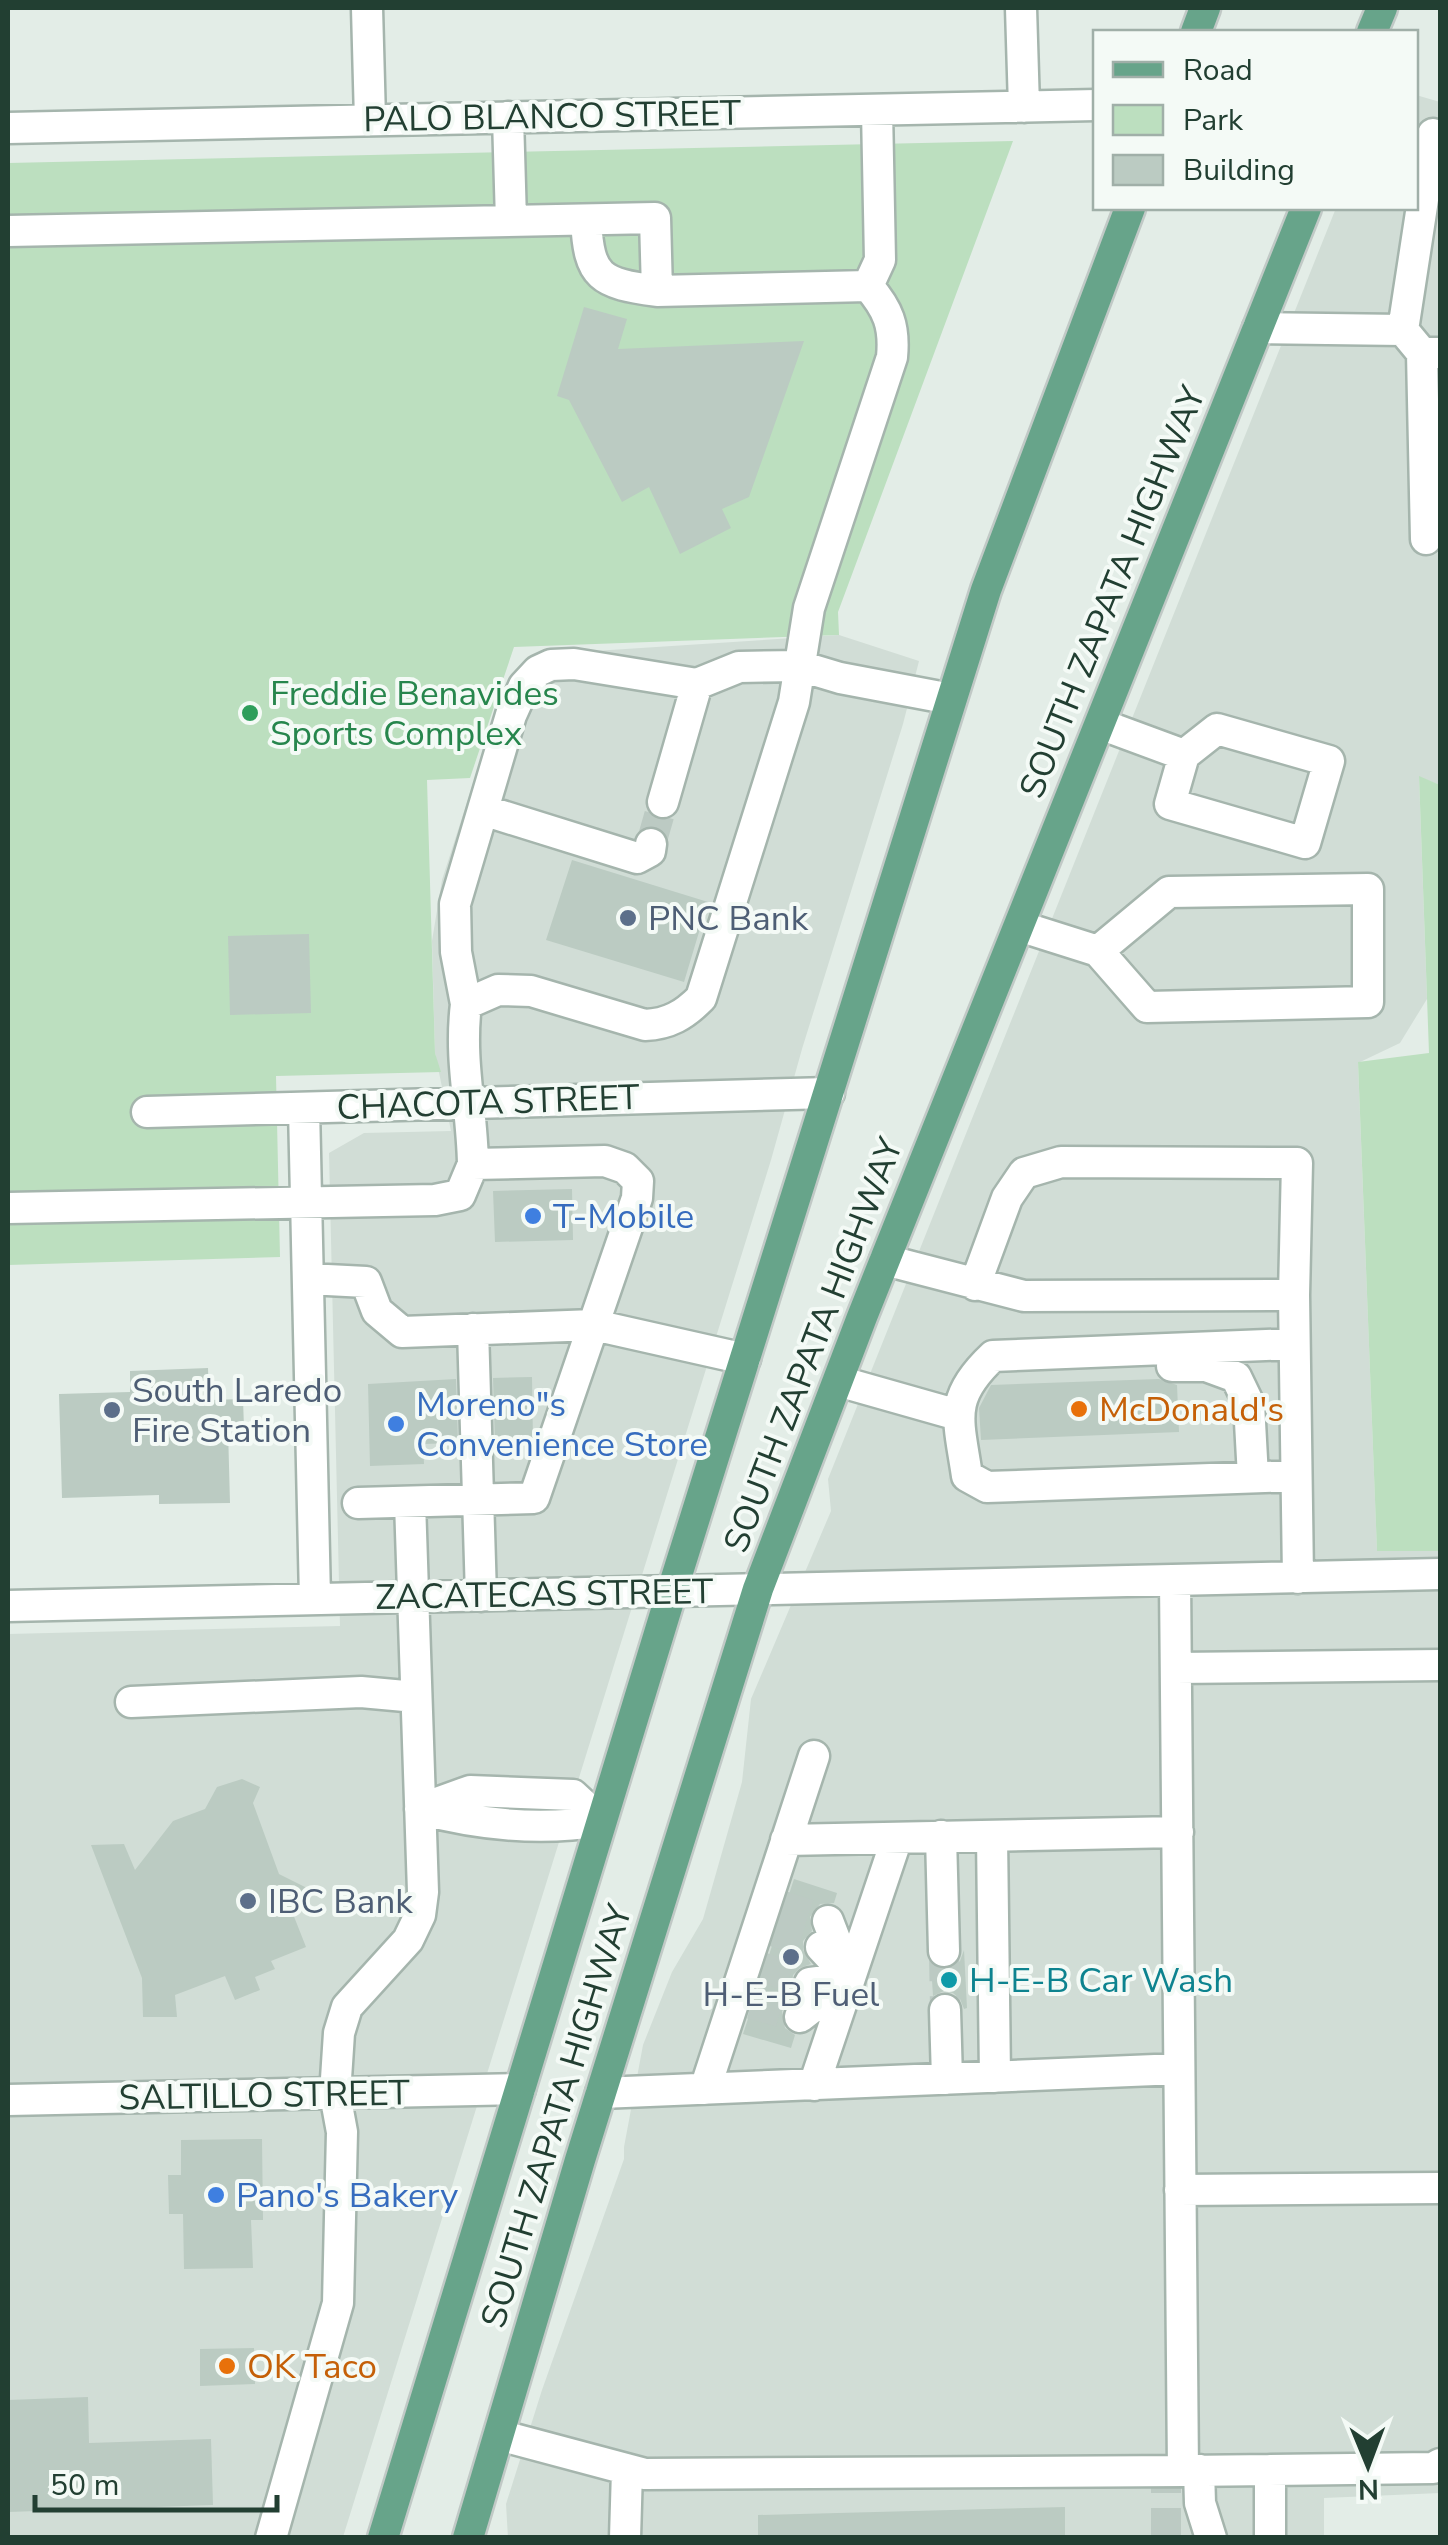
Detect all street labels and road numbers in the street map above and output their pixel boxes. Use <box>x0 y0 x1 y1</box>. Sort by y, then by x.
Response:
street label: PALO BLANCO STREET <box>363 90 741 143</box>
street label: SOUTH ZAPATA HIGHWAY <box>1008 378 1217 805</box>
street label: CHACOTA STREET <box>336 1074 640 1131</box>
street label: SOUTH ZAPATA HIGHWAY <box>713 1130 915 1559</box>
street label: ZACATECAS STREET <box>375 1568 713 1621</box>
street label: SOUTH ZAPATA HIGHWAY <box>470 1898 644 2333</box>
street label: SALTILLO STREET <box>118 2069 410 2122</box>

